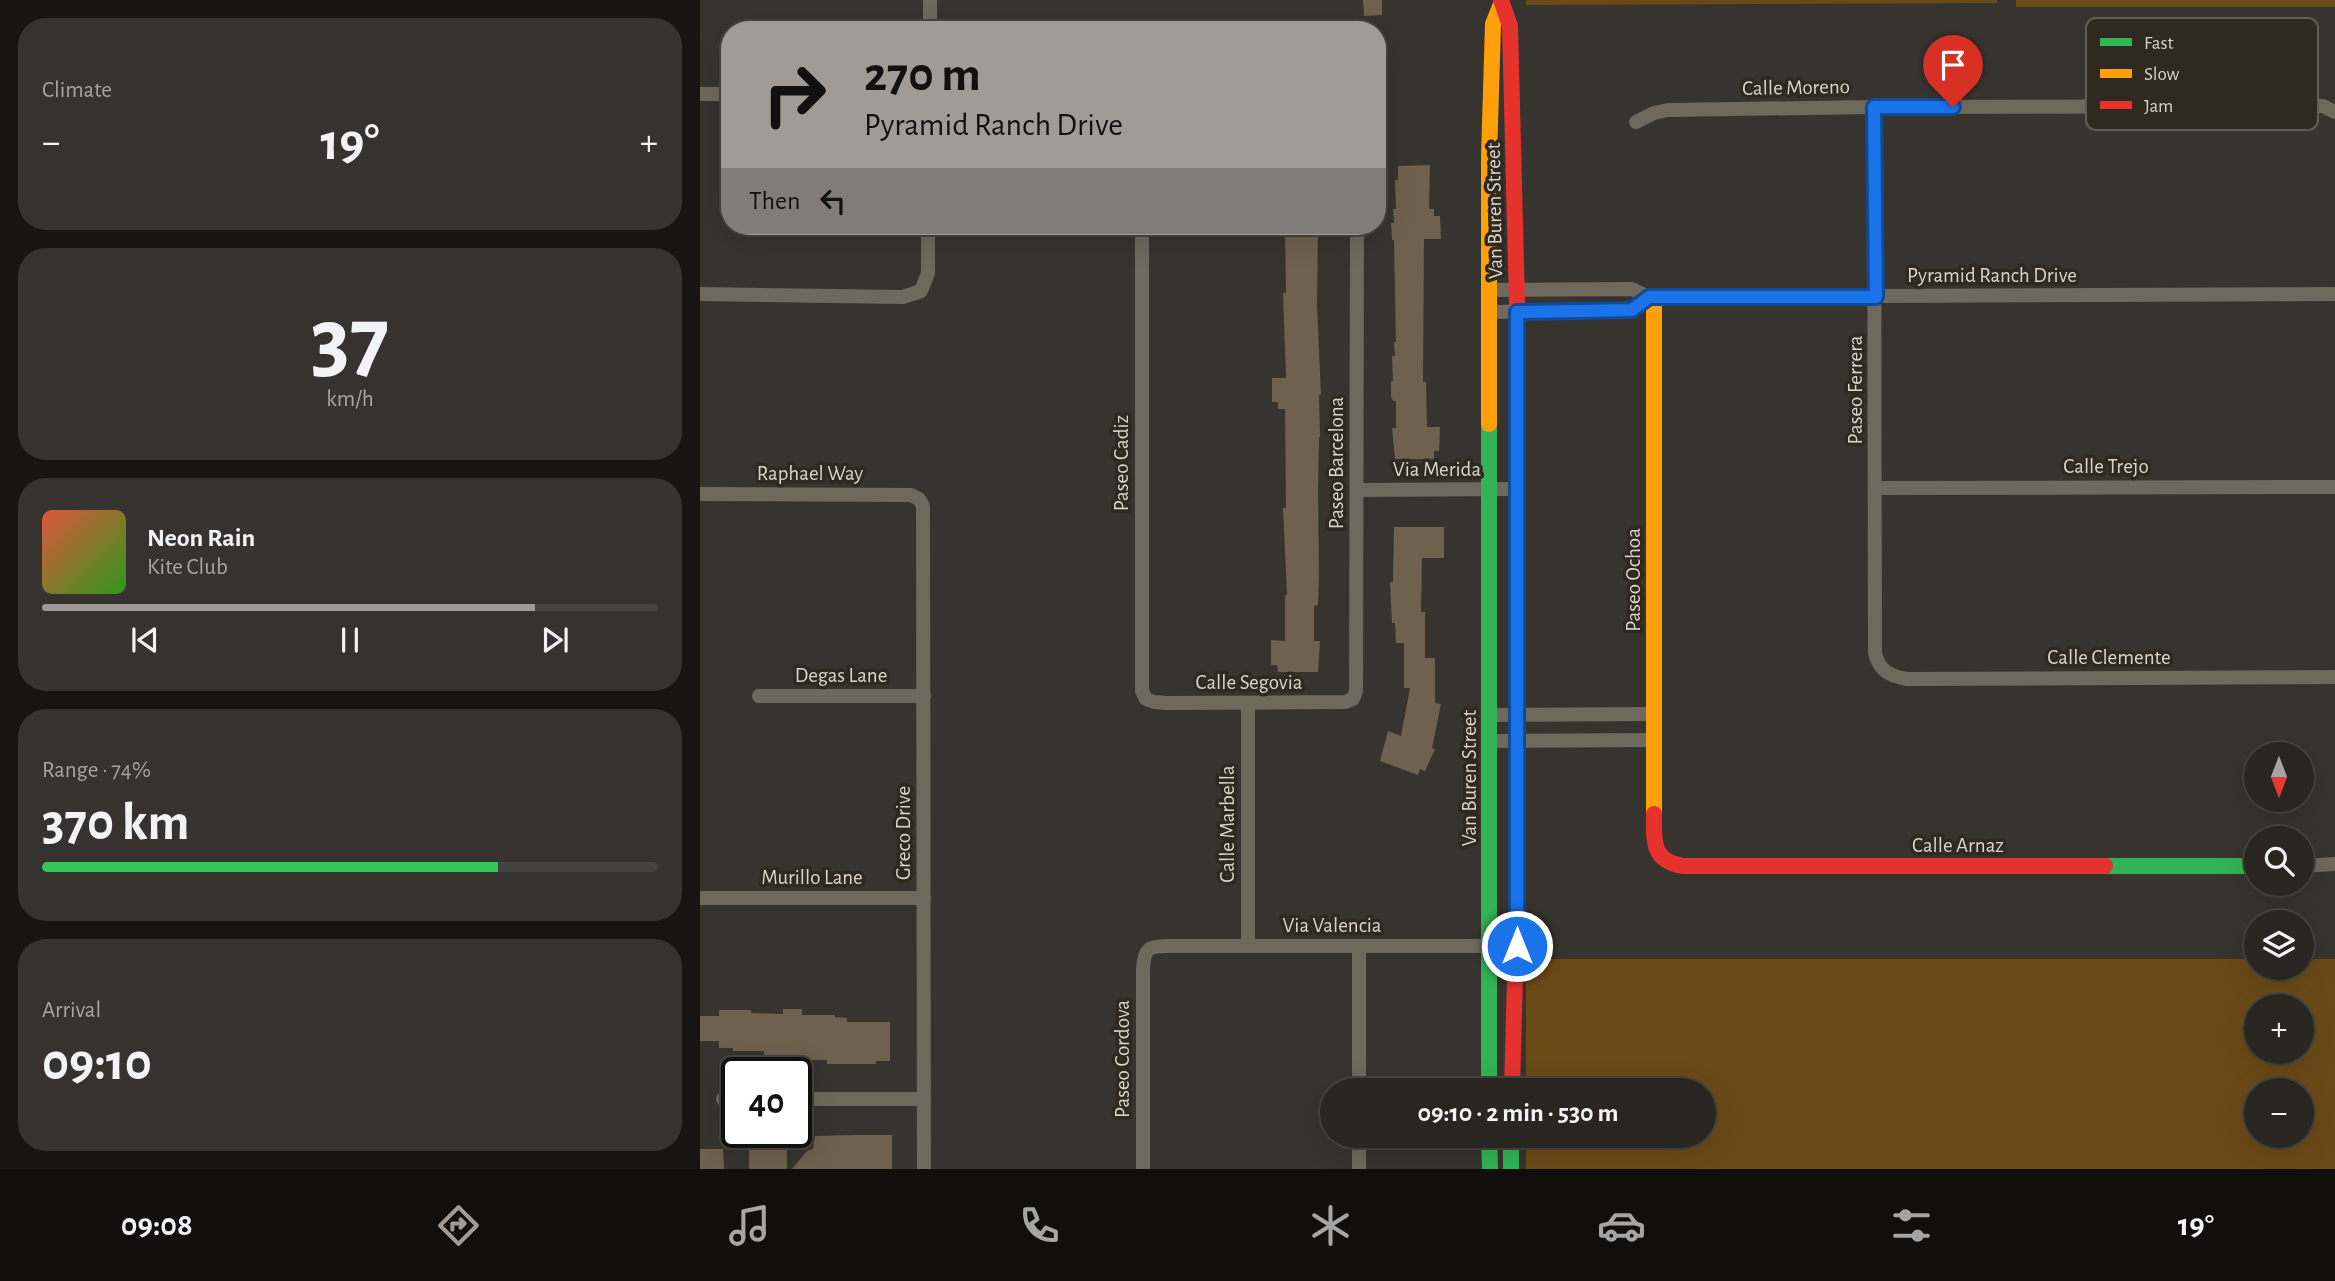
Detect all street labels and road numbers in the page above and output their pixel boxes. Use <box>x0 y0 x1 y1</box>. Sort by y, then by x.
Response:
street label: Calle Moreno <box>1742 76 1850 99</box>
street label: Van Buren Street <box>1483 142 1506 279</box>
street label: Pyramid Ranch Drive <box>1907 265 2077 286</box>
street label: Paseo Ferrera <box>1845 335 1866 444</box>
street label: Paseo Barcelona <box>1326 396 1347 529</box>
street label: Paseo Cadiz <box>1111 415 1132 511</box>
street label: Calle Trejo <box>2063 456 2149 477</box>
street label: Via Merida <box>1393 459 1481 480</box>
street label: Raphael Way <box>757 463 863 484</box>
street label: Paseo Ochoa <box>1623 528 1644 632</box>
street label: Calle Clemente <box>2047 647 2171 668</box>
street label: Degas Lane <box>795 665 887 686</box>
street label: Calle Segovia <box>1195 672 1303 693</box>
street label: Van Buren Street <box>1459 709 1480 846</box>
street label: Calle Marbella <box>1217 765 1238 883</box>
street label: Greco Drive <box>893 786 914 880</box>
street label: Calle Arnaz <box>1912 835 2004 856</box>
street label: Murillo Lane <box>761 867 863 888</box>
street label: Via Valencia <box>1282 915 1382 936</box>
street label: Paseo Cordova <box>1112 1000 1133 1118</box>

